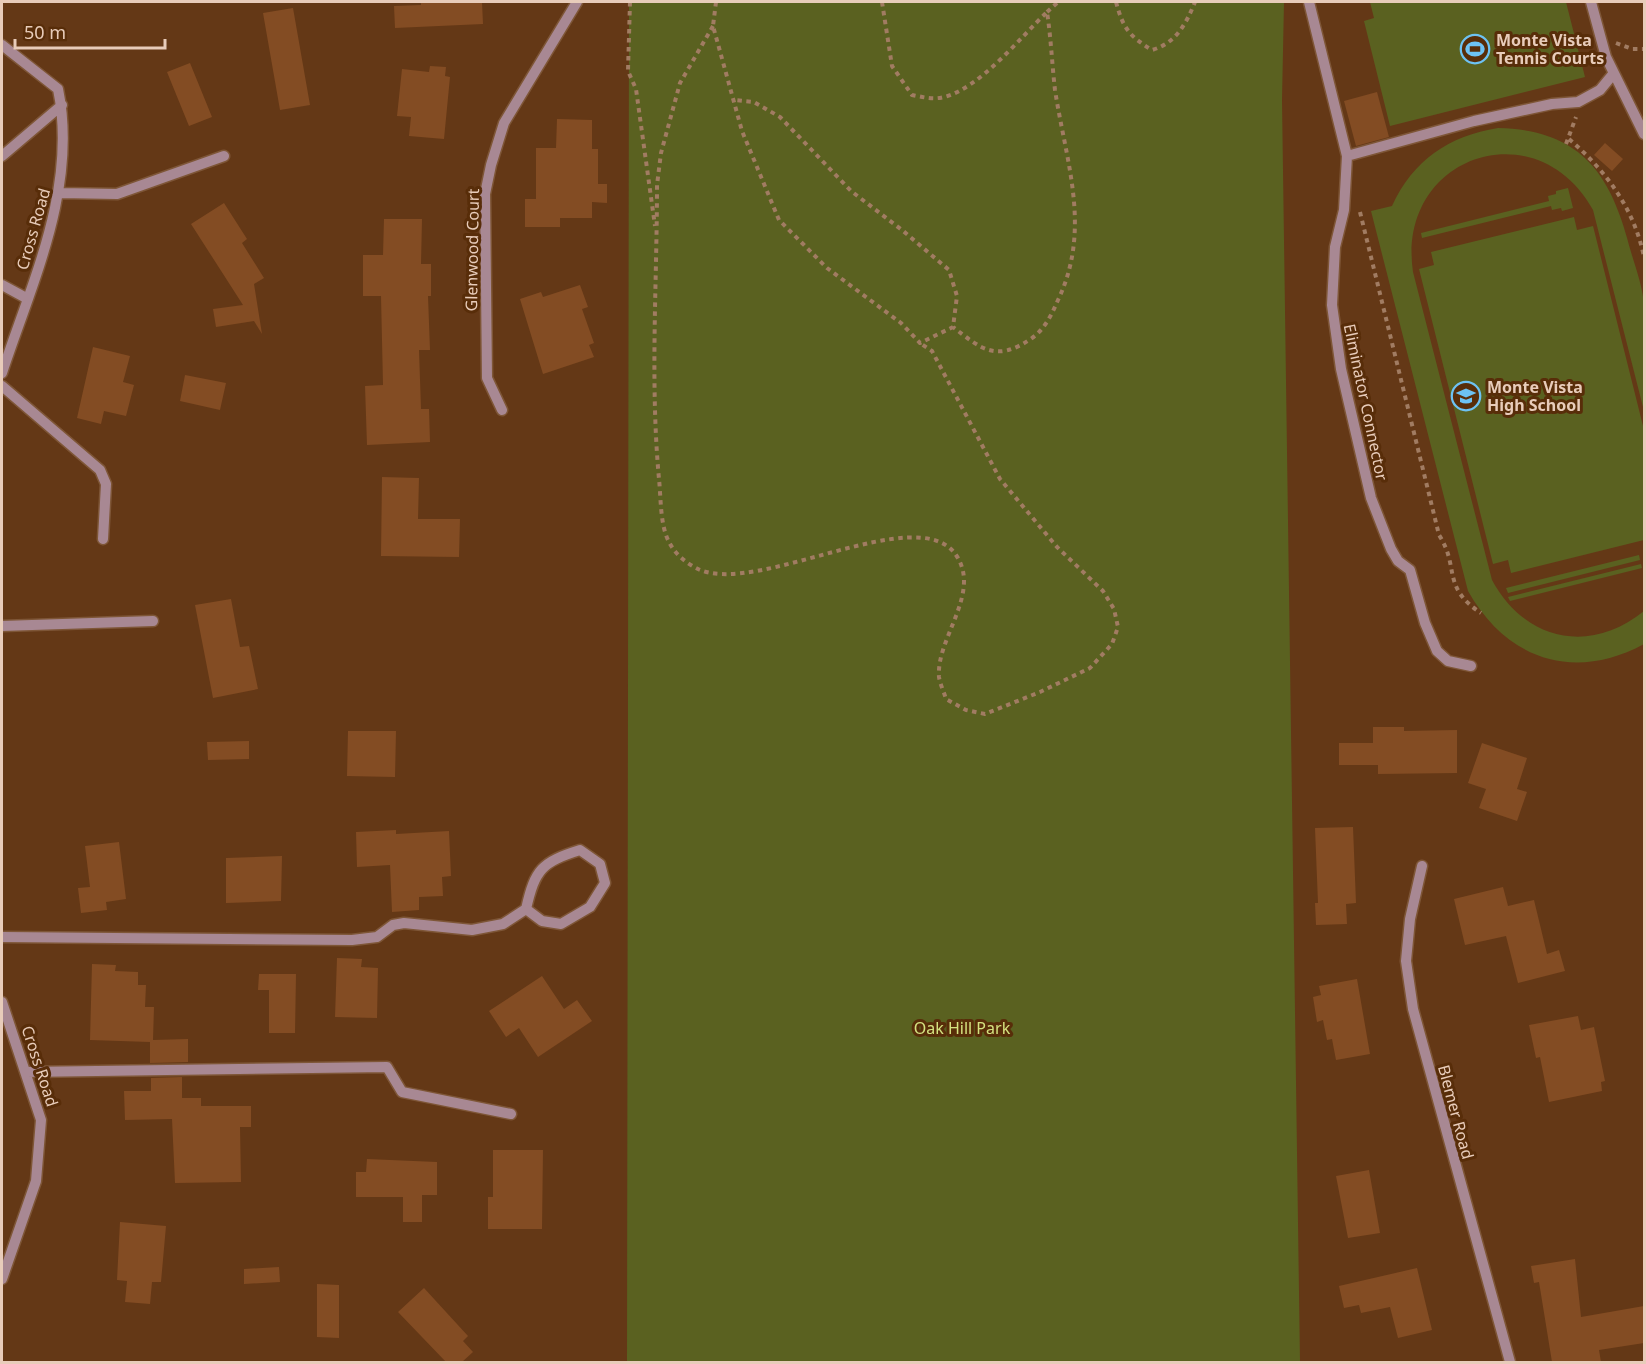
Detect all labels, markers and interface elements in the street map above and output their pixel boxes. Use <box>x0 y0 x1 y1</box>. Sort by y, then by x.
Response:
scale bar <box>15 12 165 50</box>
text: 50 m <box>24 20 66 44</box>
place label: Monte Vista Tennis Courts <box>1496 29 1604 69</box>
sports icon: Monte Vista Tennis Courts <box>1459 33 1491 65</box>
street label: Cross Road <box>11 186 55 272</box>
street label: Glenwood Court <box>460 188 484 312</box>
street label: Eliminator Connector <box>1339 322 1393 483</box>
place label: Monte Vista High School <box>1487 376 1583 416</box>
school or university icon: Monte Vista High School <box>1450 380 1482 412</box>
park label: Oak Hill Park <box>914 1017 1011 1039</box>
street label: Cross Road <box>17 1023 63 1109</box>
street label: Blemer Road <box>1433 1062 1479 1162</box>

